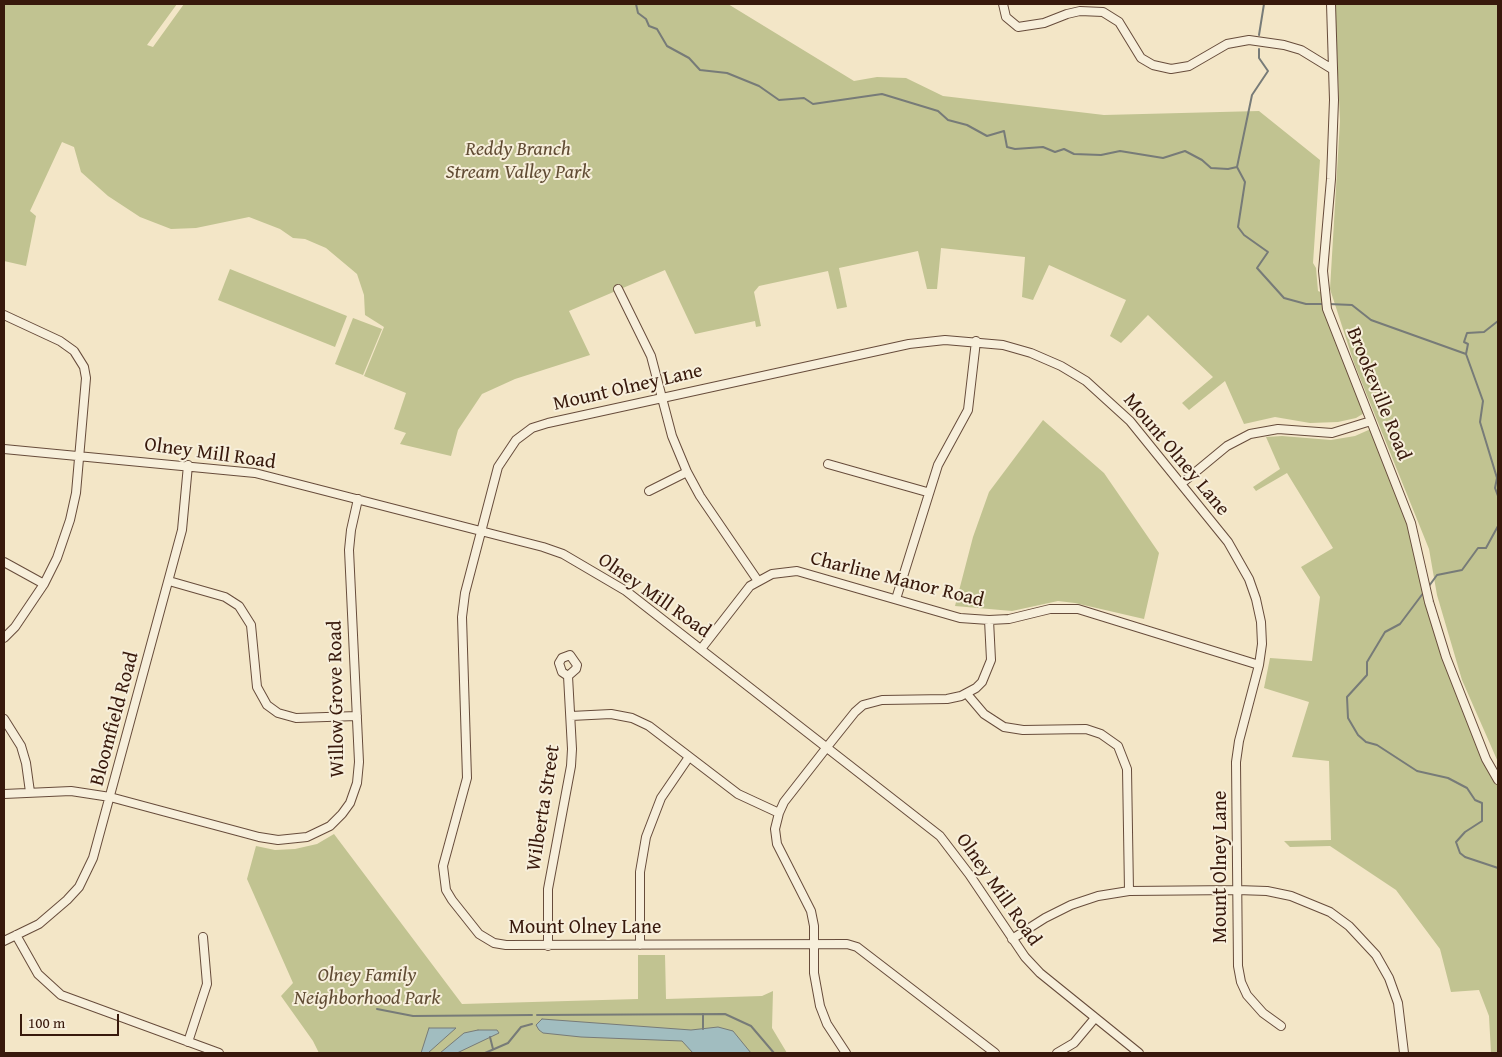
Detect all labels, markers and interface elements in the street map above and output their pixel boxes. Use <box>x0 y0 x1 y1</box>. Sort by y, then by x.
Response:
park label: Reddy Branch Stream Valley Park <box>445 138 591 185</box>
street label: Brookeville Road <box>1340 324 1416 464</box>
street label: Mount Olney Lane <box>551 359 705 417</box>
street label: Mount Olney Lane <box>1118 389 1234 521</box>
street label: Olney Mill Road <box>143 433 277 475</box>
street label: Charline Manor Road <box>808 547 986 613</box>
street label: Olney Mill Road <box>593 548 715 644</box>
street label: Willow Grove Road <box>324 620 350 778</box>
street label: Bloomfield Road <box>86 649 144 789</box>
street label: Wilberta Street <box>522 743 566 873</box>
street label: Mount Olney Lane <box>1209 791 1233 943</box>
street label: Olney Mill Road <box>950 829 1046 951</box>
street label: Mount Olney Lane <box>509 916 661 940</box>
park label: Olney Family Neighborhood Park <box>294 964 440 1011</box>
scale bar <box>22 1004 121 1036</box>
text: 100 m <box>28 1012 65 1033</box>

